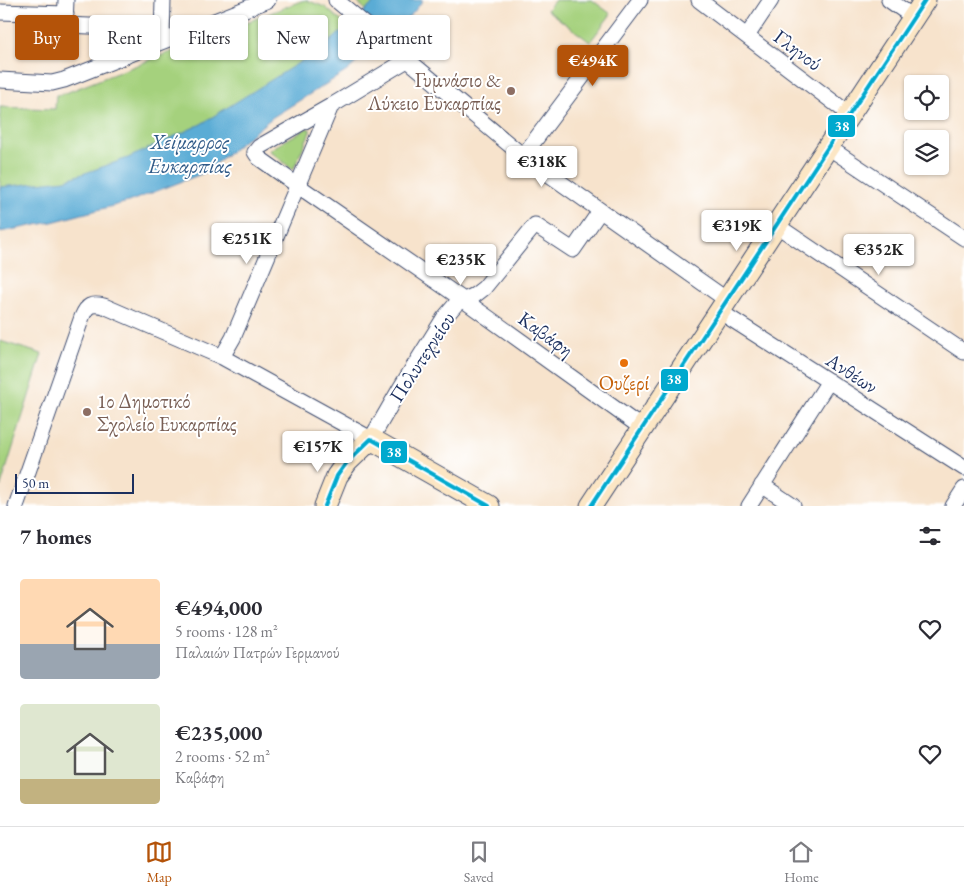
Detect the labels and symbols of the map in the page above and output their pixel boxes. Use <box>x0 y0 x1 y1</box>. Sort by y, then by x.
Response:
street label: Γληνού <box>769 23 827 77</box>
pin: €494K <box>558 44 628 87</box>
place label: Γυμνάσιο & Λύκειο Ευκαρπίας <box>367 67 501 116</box>
marker: Γυμνάσιο & Λύκειο Ευκαρπίας <box>505 85 517 97</box>
line badge: 38 <box>827 114 856 138</box>
text: 38 <box>835 117 849 135</box>
water label: Χείμαρρος Ευκαρπίας <box>147 128 232 179</box>
pin: €318K <box>507 146 577 188</box>
pin: €319K <box>702 210 772 252</box>
pin: €251K <box>212 222 282 265</box>
pin: €352K <box>844 234 914 276</box>
pin: €235K <box>426 244 496 286</box>
street label: Καβάφη <box>513 305 579 363</box>
street label: Πολυτεχνείου <box>383 307 461 407</box>
street label: Ανθέων <box>820 346 883 399</box>
marker: Ουζερί <box>618 357 630 369</box>
line badge: 38 <box>660 368 689 392</box>
place label: Ουζερί <box>599 370 649 396</box>
text: 38 <box>667 370 681 388</box>
place label: 1ο Δημοτικό Σχολείο Ευκαρπίας <box>97 388 237 437</box>
marker: 1ο Δημοτικό Σχολείο Ευκαρπίας <box>81 406 93 418</box>
pin: €157K <box>283 430 353 473</box>
line badge: 38 <box>380 440 408 464</box>
text: 38 <box>387 443 401 461</box>
scale bar <box>15 471 134 494</box>

